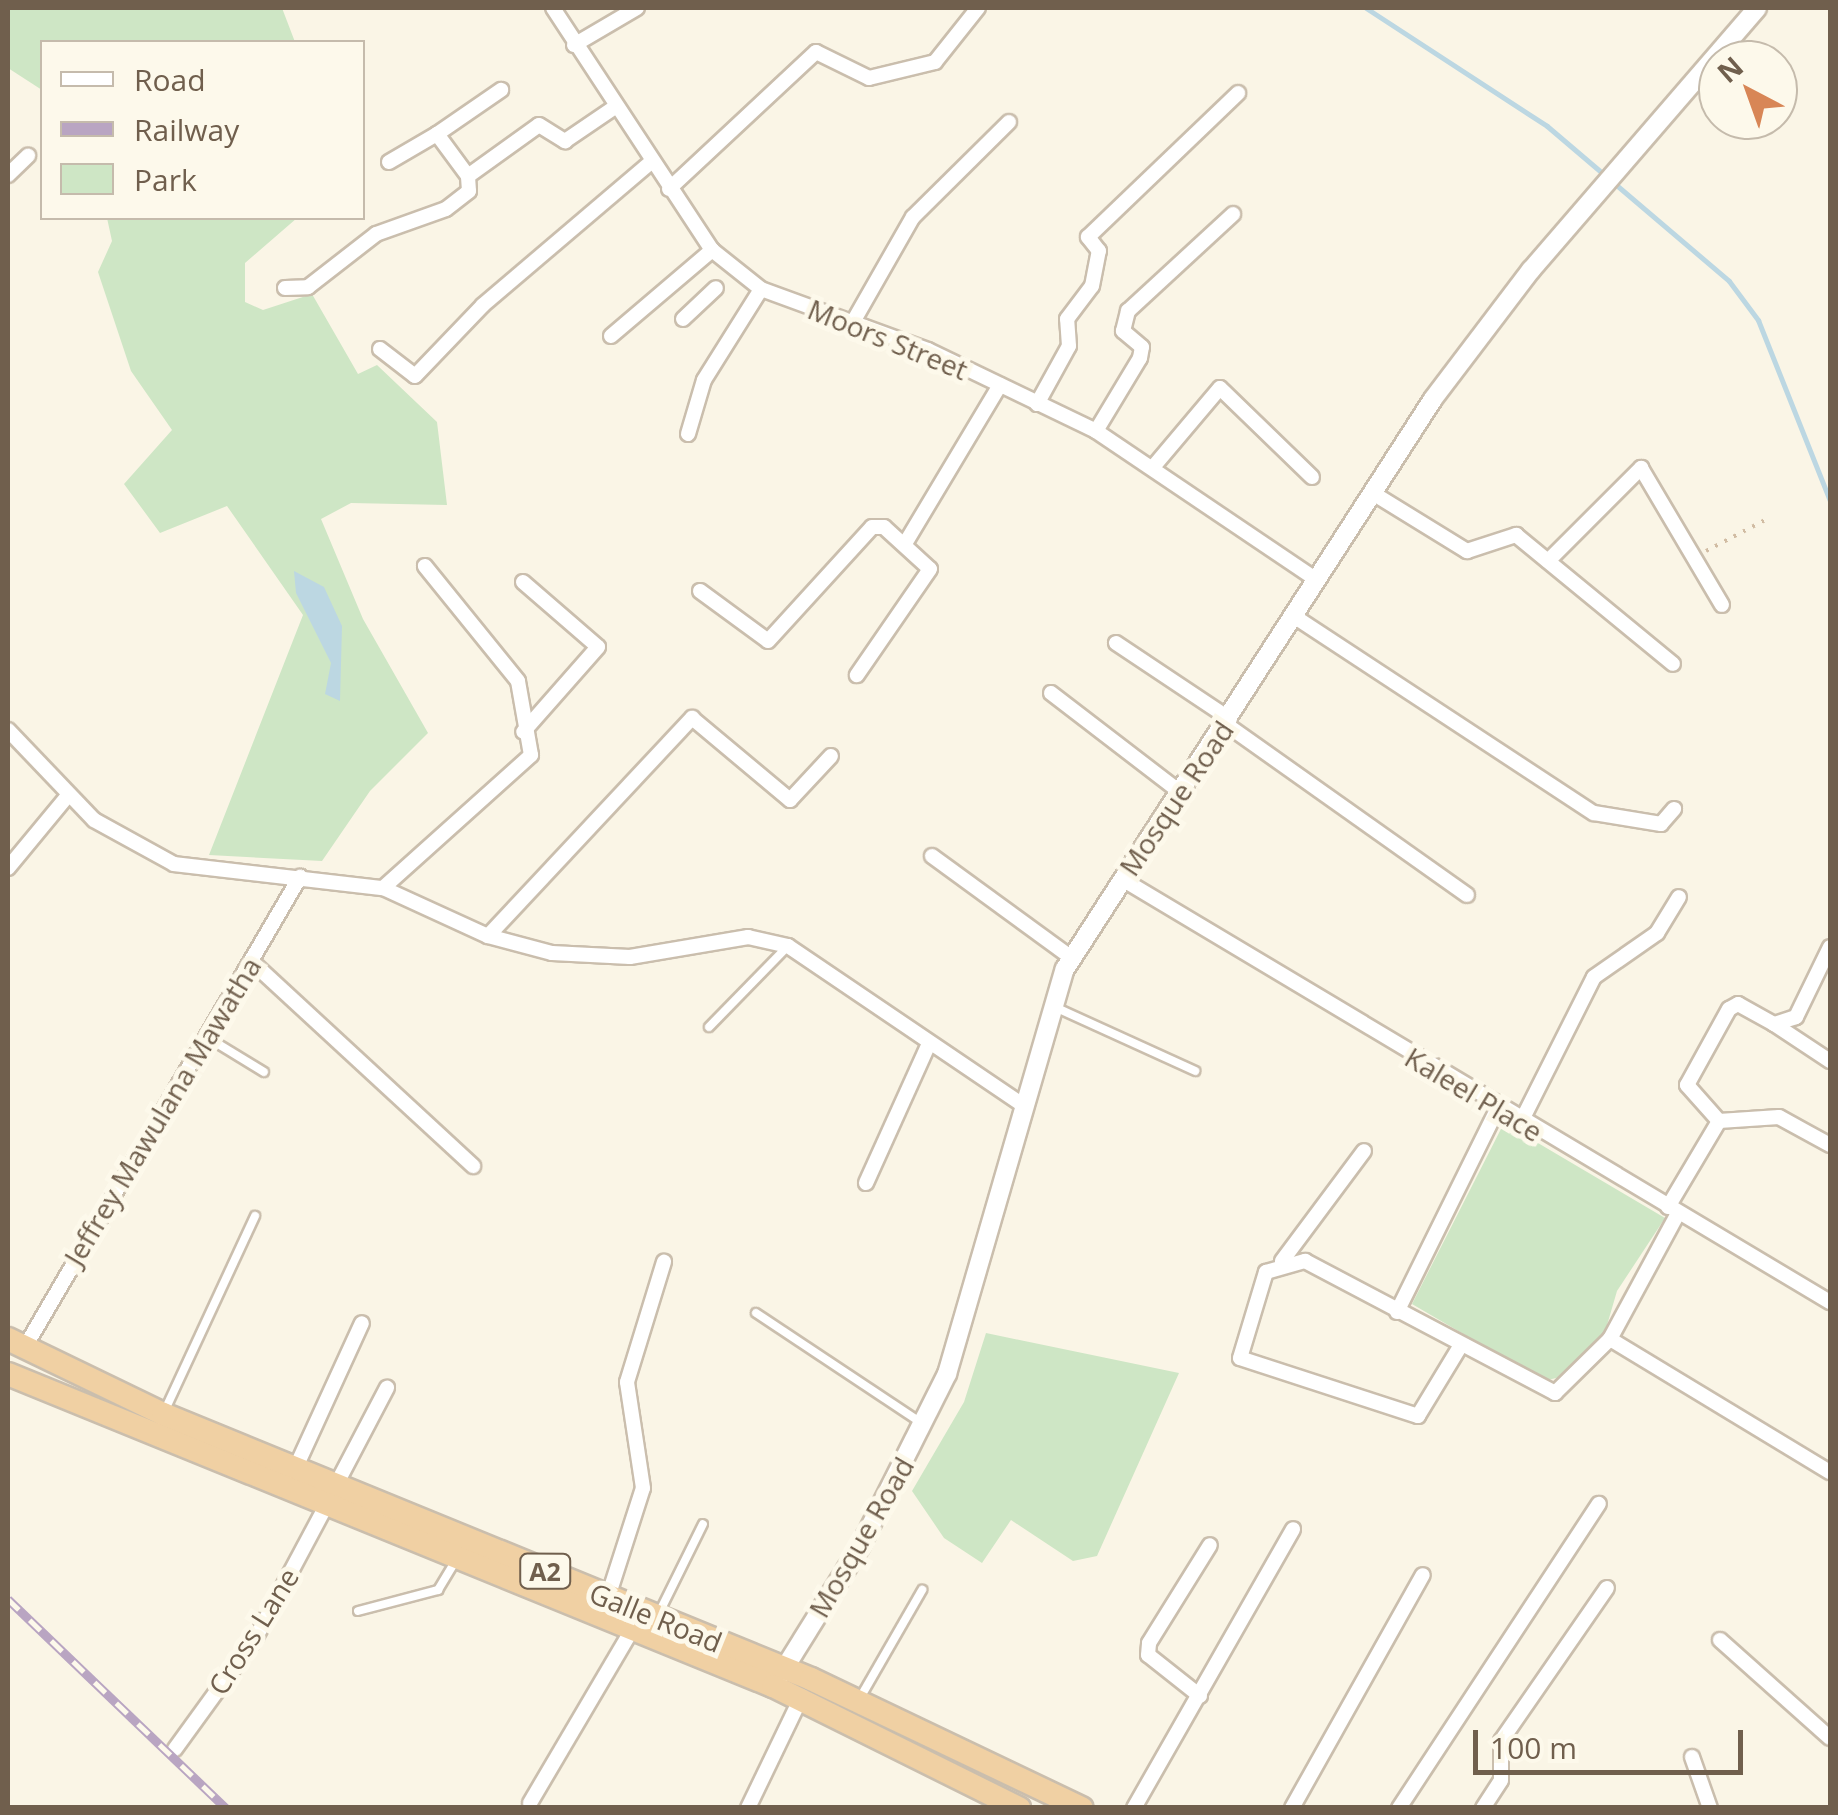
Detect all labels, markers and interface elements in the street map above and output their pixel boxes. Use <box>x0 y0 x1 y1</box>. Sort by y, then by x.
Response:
legend <box>40 40 365 220</box>
north arrow <box>1698 40 1798 140</box>
text: N <box>1709 47 1751 91</box>
text: Road <box>134 59 206 100</box>
text: Railway <box>134 109 239 150</box>
text: Park <box>134 159 197 200</box>
street label: Moors Street <box>803 292 973 386</box>
street label: Mosque Road <box>1112 714 1240 882</box>
street label: Jeffrey Mawulana Mawatha <box>57 951 267 1271</box>
street label: Kaleel Place <box>1399 1040 1549 1148</box>
street label: Mosque Road <box>802 1451 920 1623</box>
road number: A2 <box>518 1551 572 1591</box>
street label: Cross Lane <box>201 1561 305 1701</box>
street label: Galle Road <box>585 1575 727 1659</box>
scale bar <box>1478 1710 1748 1772</box>
text: 100 m <box>1490 1727 1577 1768</box>

